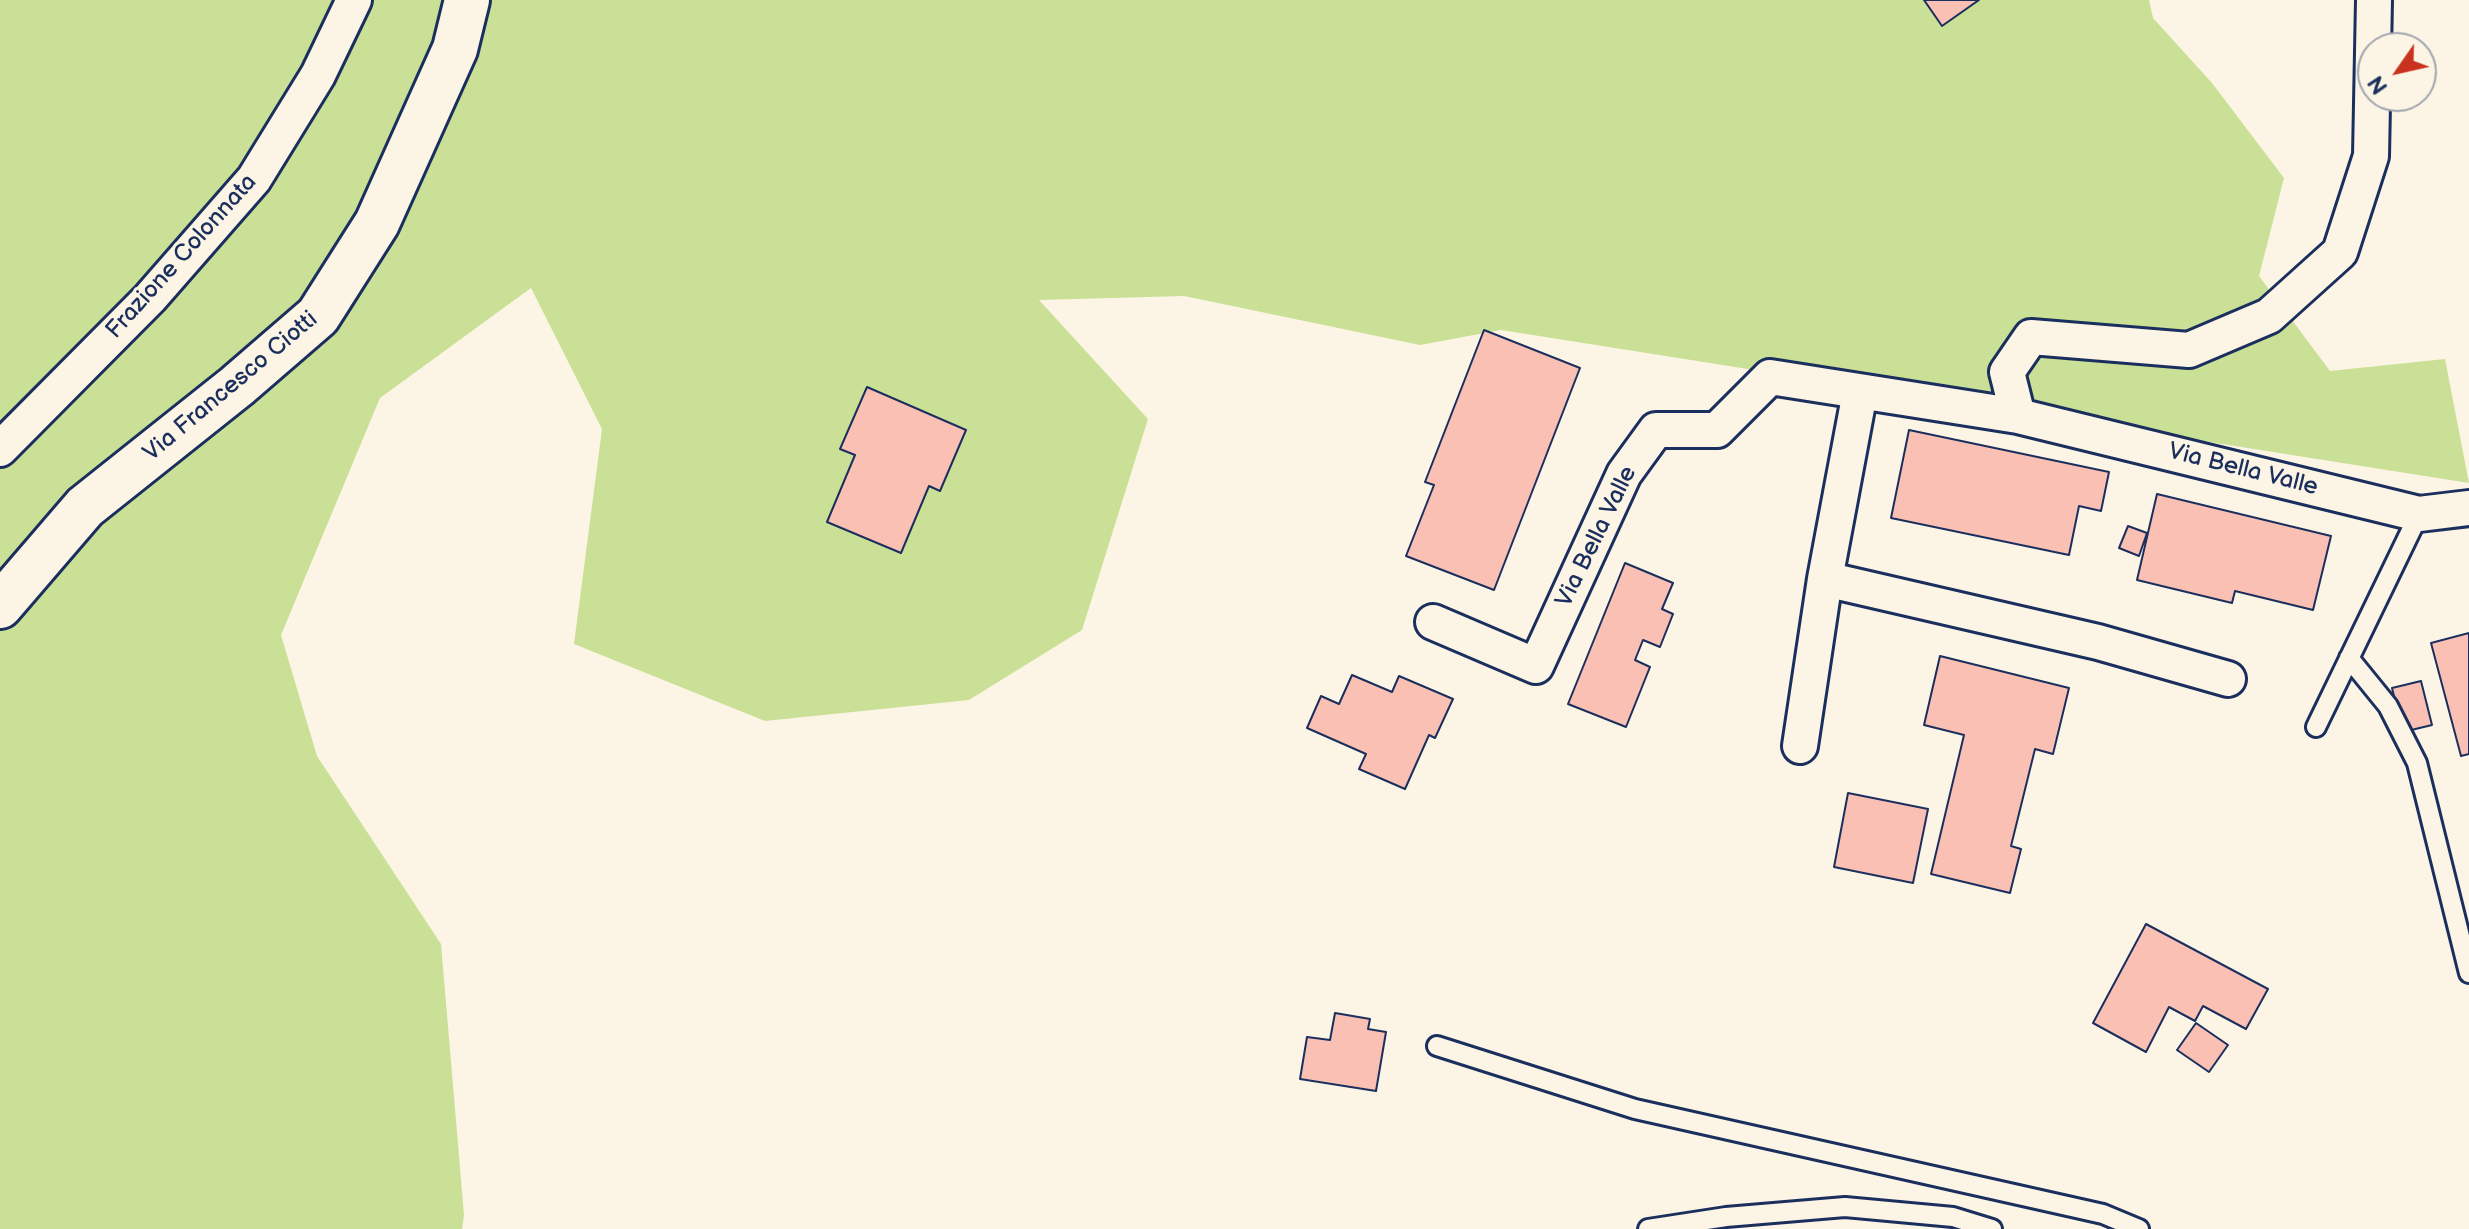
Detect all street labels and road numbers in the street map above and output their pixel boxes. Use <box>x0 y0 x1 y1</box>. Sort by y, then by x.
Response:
street label: Frazione Colonnata <box>101 169 263 345</box>
street label: Via Francesco Ciotti <box>138 306 324 468</box>
street label: Via Bella Valle <box>2165 438 2321 502</box>
street label: Via Bella Valle <box>1551 462 1643 612</box>

